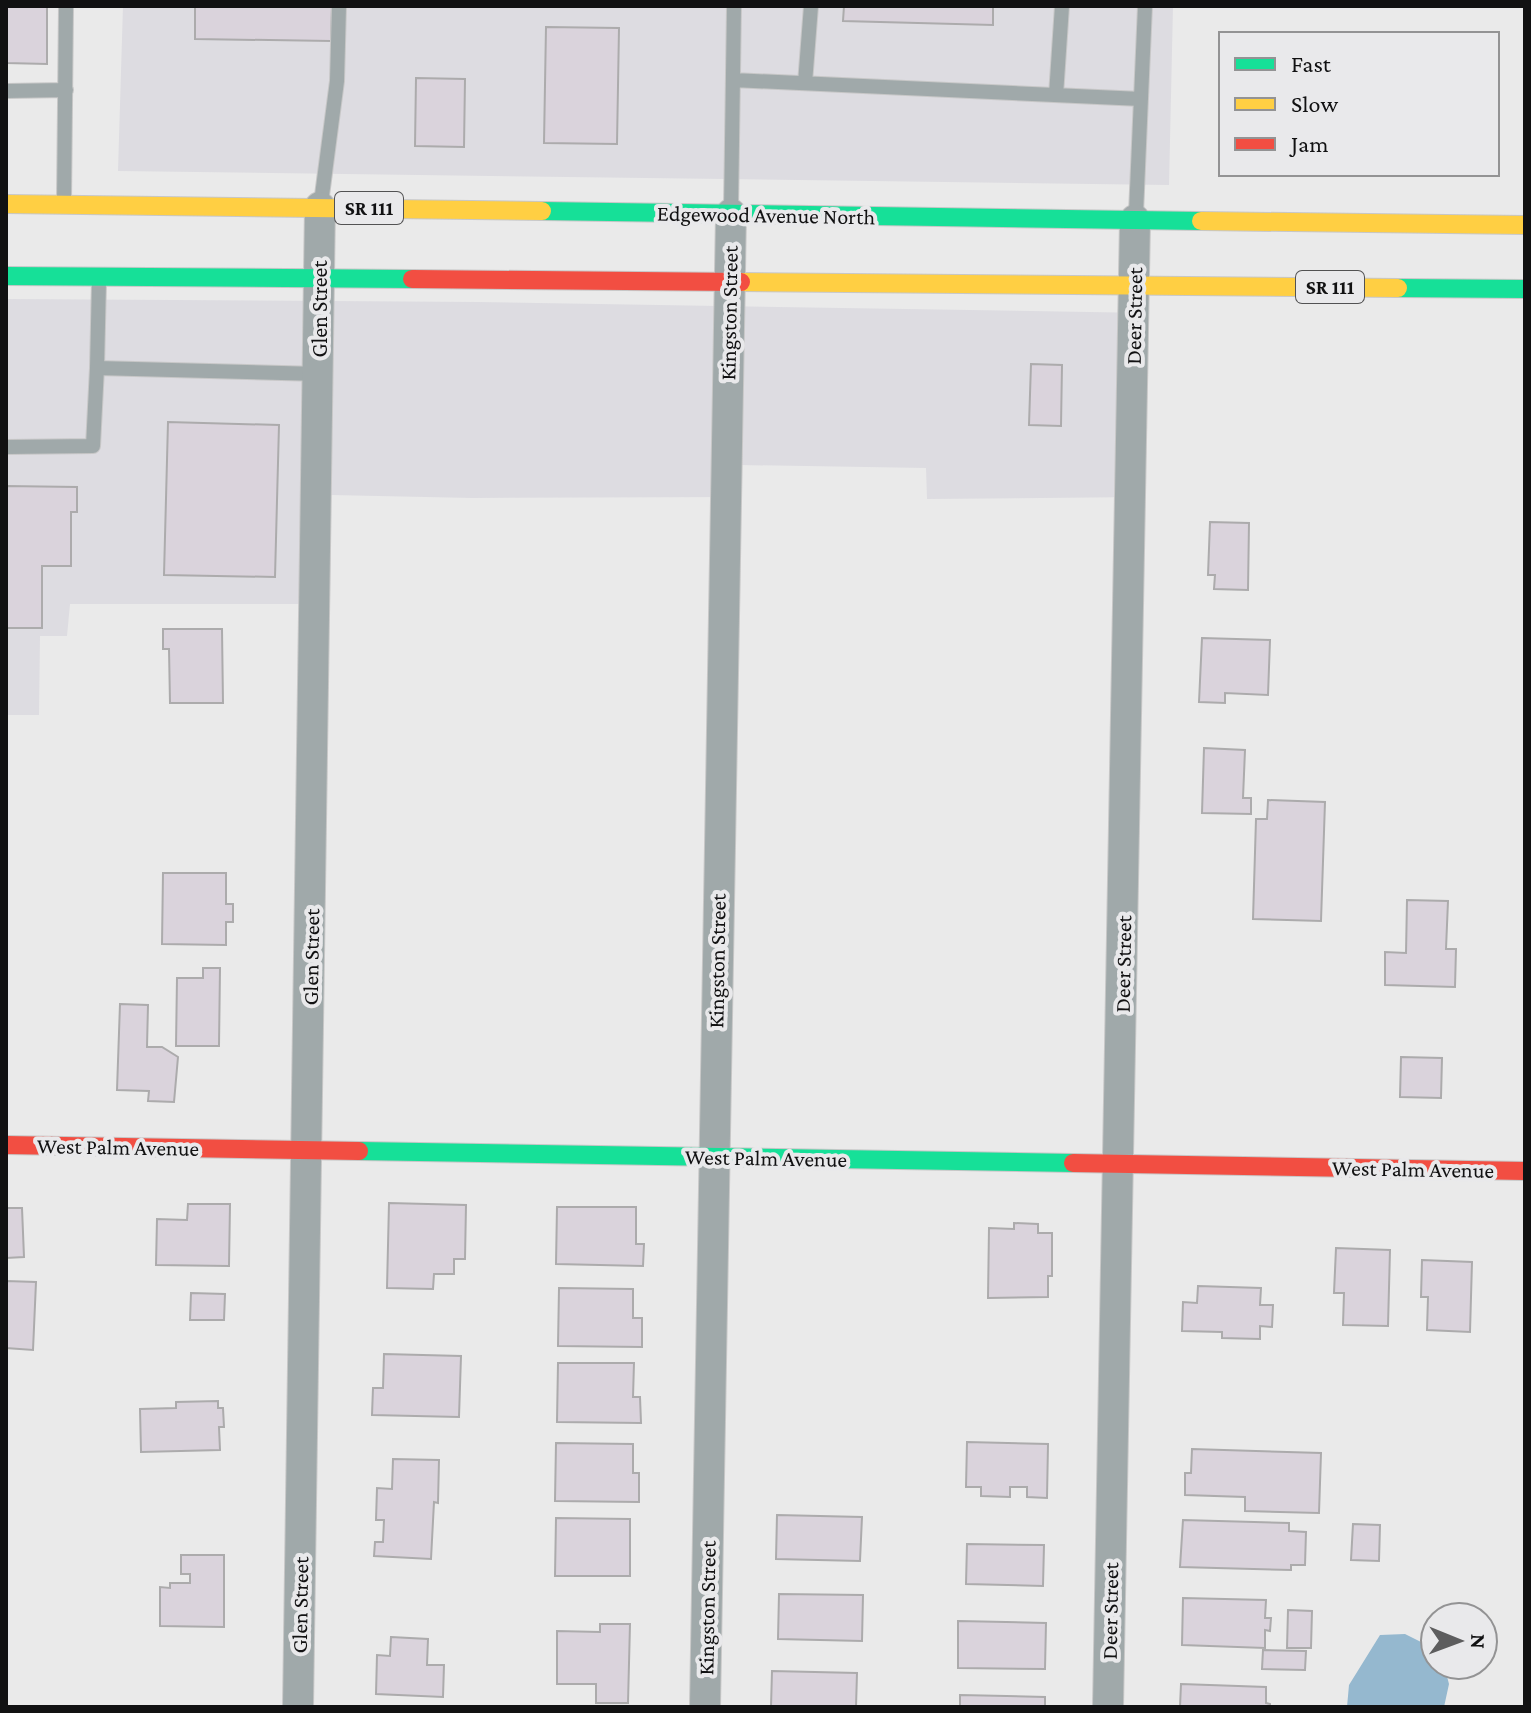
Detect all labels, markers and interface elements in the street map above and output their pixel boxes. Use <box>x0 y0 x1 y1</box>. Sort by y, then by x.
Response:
legend <box>1219 32 1499 176</box>
text: Fast <box>1291 50 1332 77</box>
text: Slow <box>1291 90 1338 117</box>
text: Jam <box>1289 130 1329 157</box>
road number: SR 111 <box>335 192 403 224</box>
street label: Edgewood Avenue North <box>657 201 876 229</box>
street label: Kingston Street <box>715 245 743 381</box>
street label: Glen Street <box>307 260 332 357</box>
street label: Deer Street <box>1121 266 1147 365</box>
road number: SR 111 <box>1296 271 1364 303</box>
street label: Kingston Street <box>703 893 731 1029</box>
street label: Glen Street <box>298 908 324 1006</box>
street label: Deer Street <box>1110 914 1136 1013</box>
street label: West Palm Avenue <box>37 1133 199 1161</box>
street label: West Palm Avenue <box>685 1144 847 1172</box>
street label: West Palm Avenue <box>1332 1155 1494 1183</box>
street label: Kingston Street <box>693 1540 721 1676</box>
street label: Glen Street <box>287 1556 313 1654</box>
street label: Deer Street <box>1097 1561 1123 1660</box>
north arrow <box>1419 1601 1499 1681</box>
text: N <box>1466 1634 1491 1649</box>

